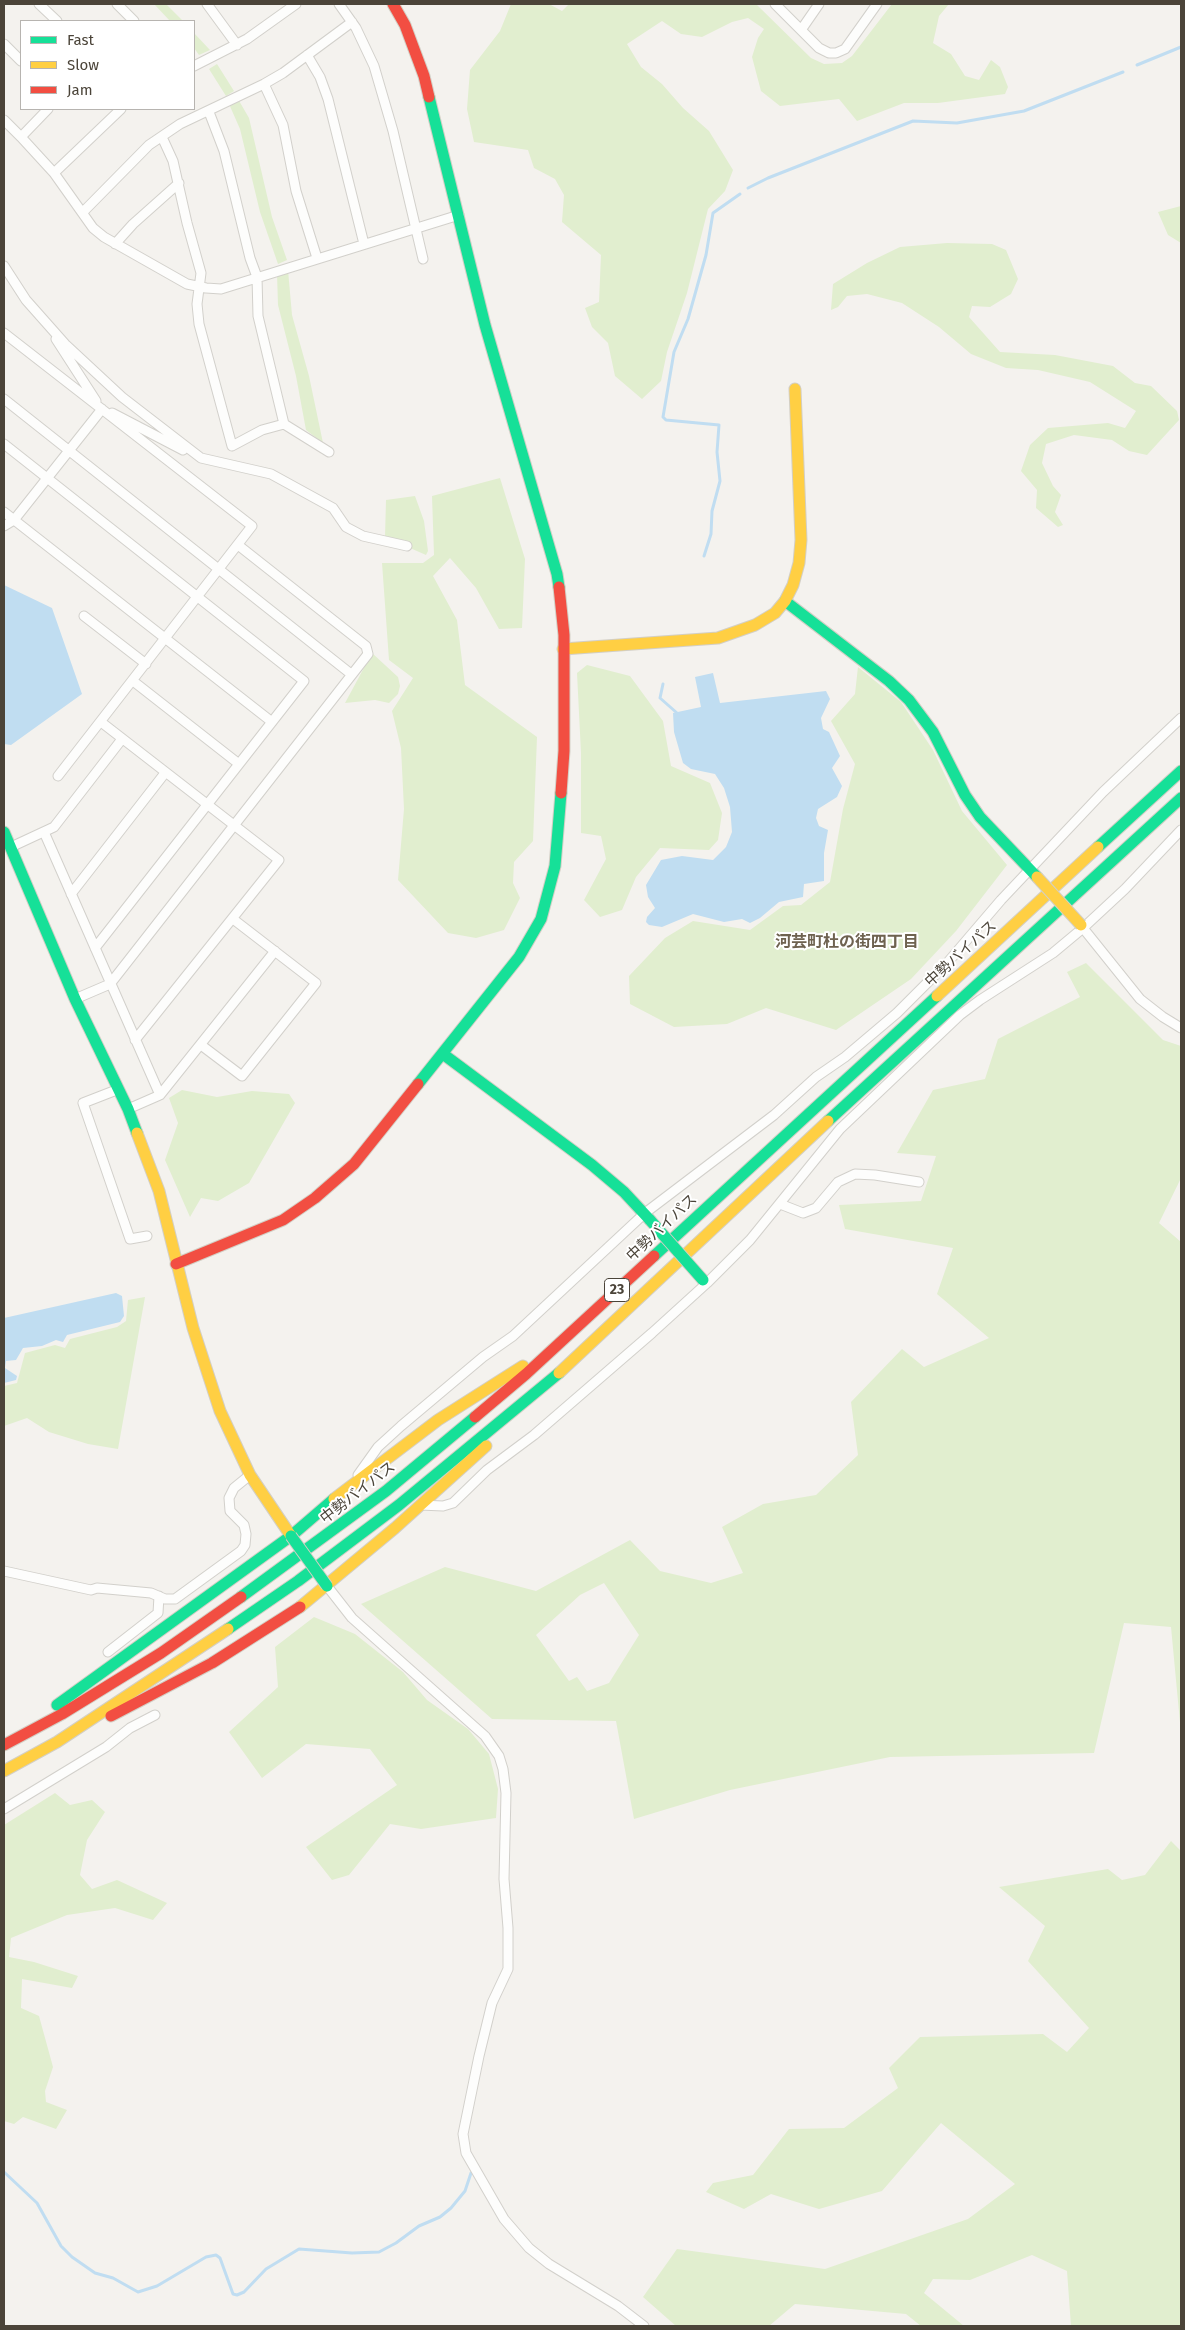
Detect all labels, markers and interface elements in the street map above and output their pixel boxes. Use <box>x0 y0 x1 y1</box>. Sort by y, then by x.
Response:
legend <box>20 20 195 110</box>
text: Fast <box>67 31 94 49</box>
text: Slow <box>67 56 99 74</box>
text: Jam <box>67 81 93 99</box>
street label: 中勢バイパス <box>922 917 1000 991</box>
district label: 河芸町杜の街四丁目 <box>775 933 919 953</box>
street label: 中勢バイパス <box>623 1191 701 1265</box>
road number: 23 <box>604 1278 630 1302</box>
street label: 中勢バイパス <box>317 1458 399 1528</box>

